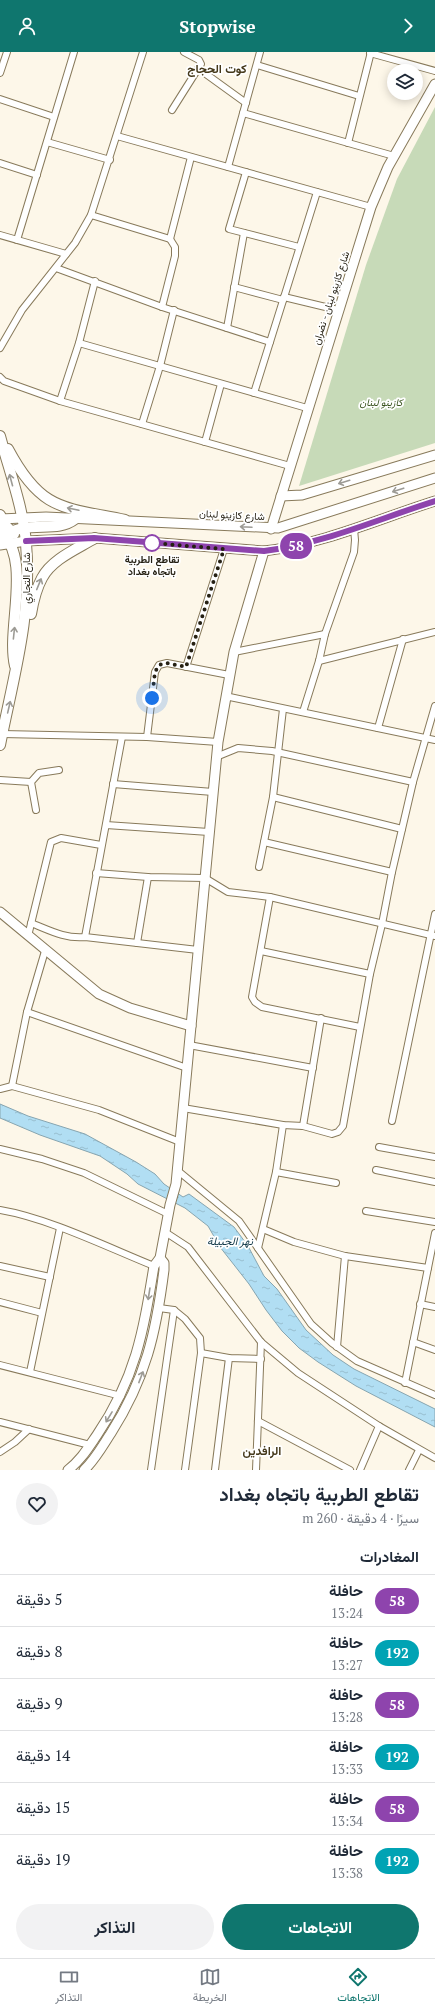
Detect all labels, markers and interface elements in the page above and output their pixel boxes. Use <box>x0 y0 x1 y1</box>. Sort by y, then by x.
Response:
text: Stopwise <box>179 14 256 38</box>
icon: person <box>16 15 38 37</box>
icon: forward <box>397 15 419 37</box>
district label: كوت الحجاج <box>187 61 247 77</box>
map controls <box>387 64 423 100</box>
button: layers <box>387 64 423 100</box>
street label: شارع كازينو لبنان - نضران <box>310 250 352 346</box>
park label: كازينو لبنان <box>360 396 404 409</box>
one-way arrow <box>7 473 15 486</box>
one-way arrow <box>338 479 351 486</box>
one-way arrow <box>392 487 405 494</box>
one-way arrow <box>67 505 80 513</box>
street label: شارع كازينو لبنان <box>199 507 265 523</box>
one-way arrow <box>240 523 253 531</box>
line badge: 58 <box>278 533 314 559</box>
marker: تقاطع الطربية باتجاه بغداد <box>143 534 161 552</box>
text: 58 <box>288 536 304 555</box>
street label: شارع التجاري <box>20 552 35 604</box>
place label: تقاطع الطربية باتجاه بغداد <box>125 553 180 578</box>
one-way arrow <box>36 579 44 591</box>
one-way arrow <box>10 627 18 640</box>
your location <box>142 688 162 708</box>
one-way arrow <box>5 700 13 713</box>
water label: نهر الجبيلة <box>207 1234 254 1248</box>
one-way arrow <box>145 1287 153 1300</box>
one-way arrow <box>137 1372 145 1384</box>
one-way arrow <box>104 1411 112 1423</box>
district label: الرافدين <box>243 1443 281 1459</box>
text: تقاطع الطربية باتجاه بغداد <box>219 1481 419 1506</box>
button: heart <box>16 1483 58 1525</box>
text: سيرًا · 4 دقيقة · 260 m <box>302 1509 419 1527</box>
text: المغادرات <box>360 1546 419 1566</box>
text: حافلة <box>329 1580 363 1600</box>
text: 5 دقيقة <box>16 1589 62 1609</box>
text: 58 <box>389 1591 405 1610</box>
text: 13:24 <box>331 1604 363 1622</box>
text: حافلة <box>329 1632 363 1652</box>
text: 8 دقيقة <box>16 1641 62 1661</box>
text: 192 <box>385 1643 409 1662</box>
text: 13:27 <box>331 1656 363 1674</box>
text: حافلة <box>329 1684 363 1704</box>
text: 9 دقيقة <box>16 1693 62 1713</box>
text: 58 <box>389 1695 405 1714</box>
text: 13:28 <box>331 1708 363 1726</box>
text: حافلة <box>329 1736 363 1756</box>
text: 14 دقيقة <box>16 1745 70 1765</box>
text: 192 <box>385 1747 409 1766</box>
text: 13:33 <box>331 1760 363 1778</box>
text: حافلة <box>329 1788 363 1808</box>
text: 15 دقيقة <box>16 1797 70 1817</box>
text: 58 <box>389 1799 405 1818</box>
text: 13:34 <box>331 1812 363 1830</box>
text: حافلة <box>329 1840 363 1860</box>
text: 19 دقيقة <box>16 1849 70 1869</box>
text: 192 <box>385 1851 409 1870</box>
text: 13:38 <box>331 1864 363 1882</box>
button: التذاكر <box>16 1904 214 1950</box>
button: الاتجاهات <box>222 1904 419 1950</box>
tab: التذاكر <box>55 1966 82 2007</box>
tab: الخريطة <box>193 1966 227 2007</box>
tab: الاتجاهات <box>337 1966 380 2007</box>

